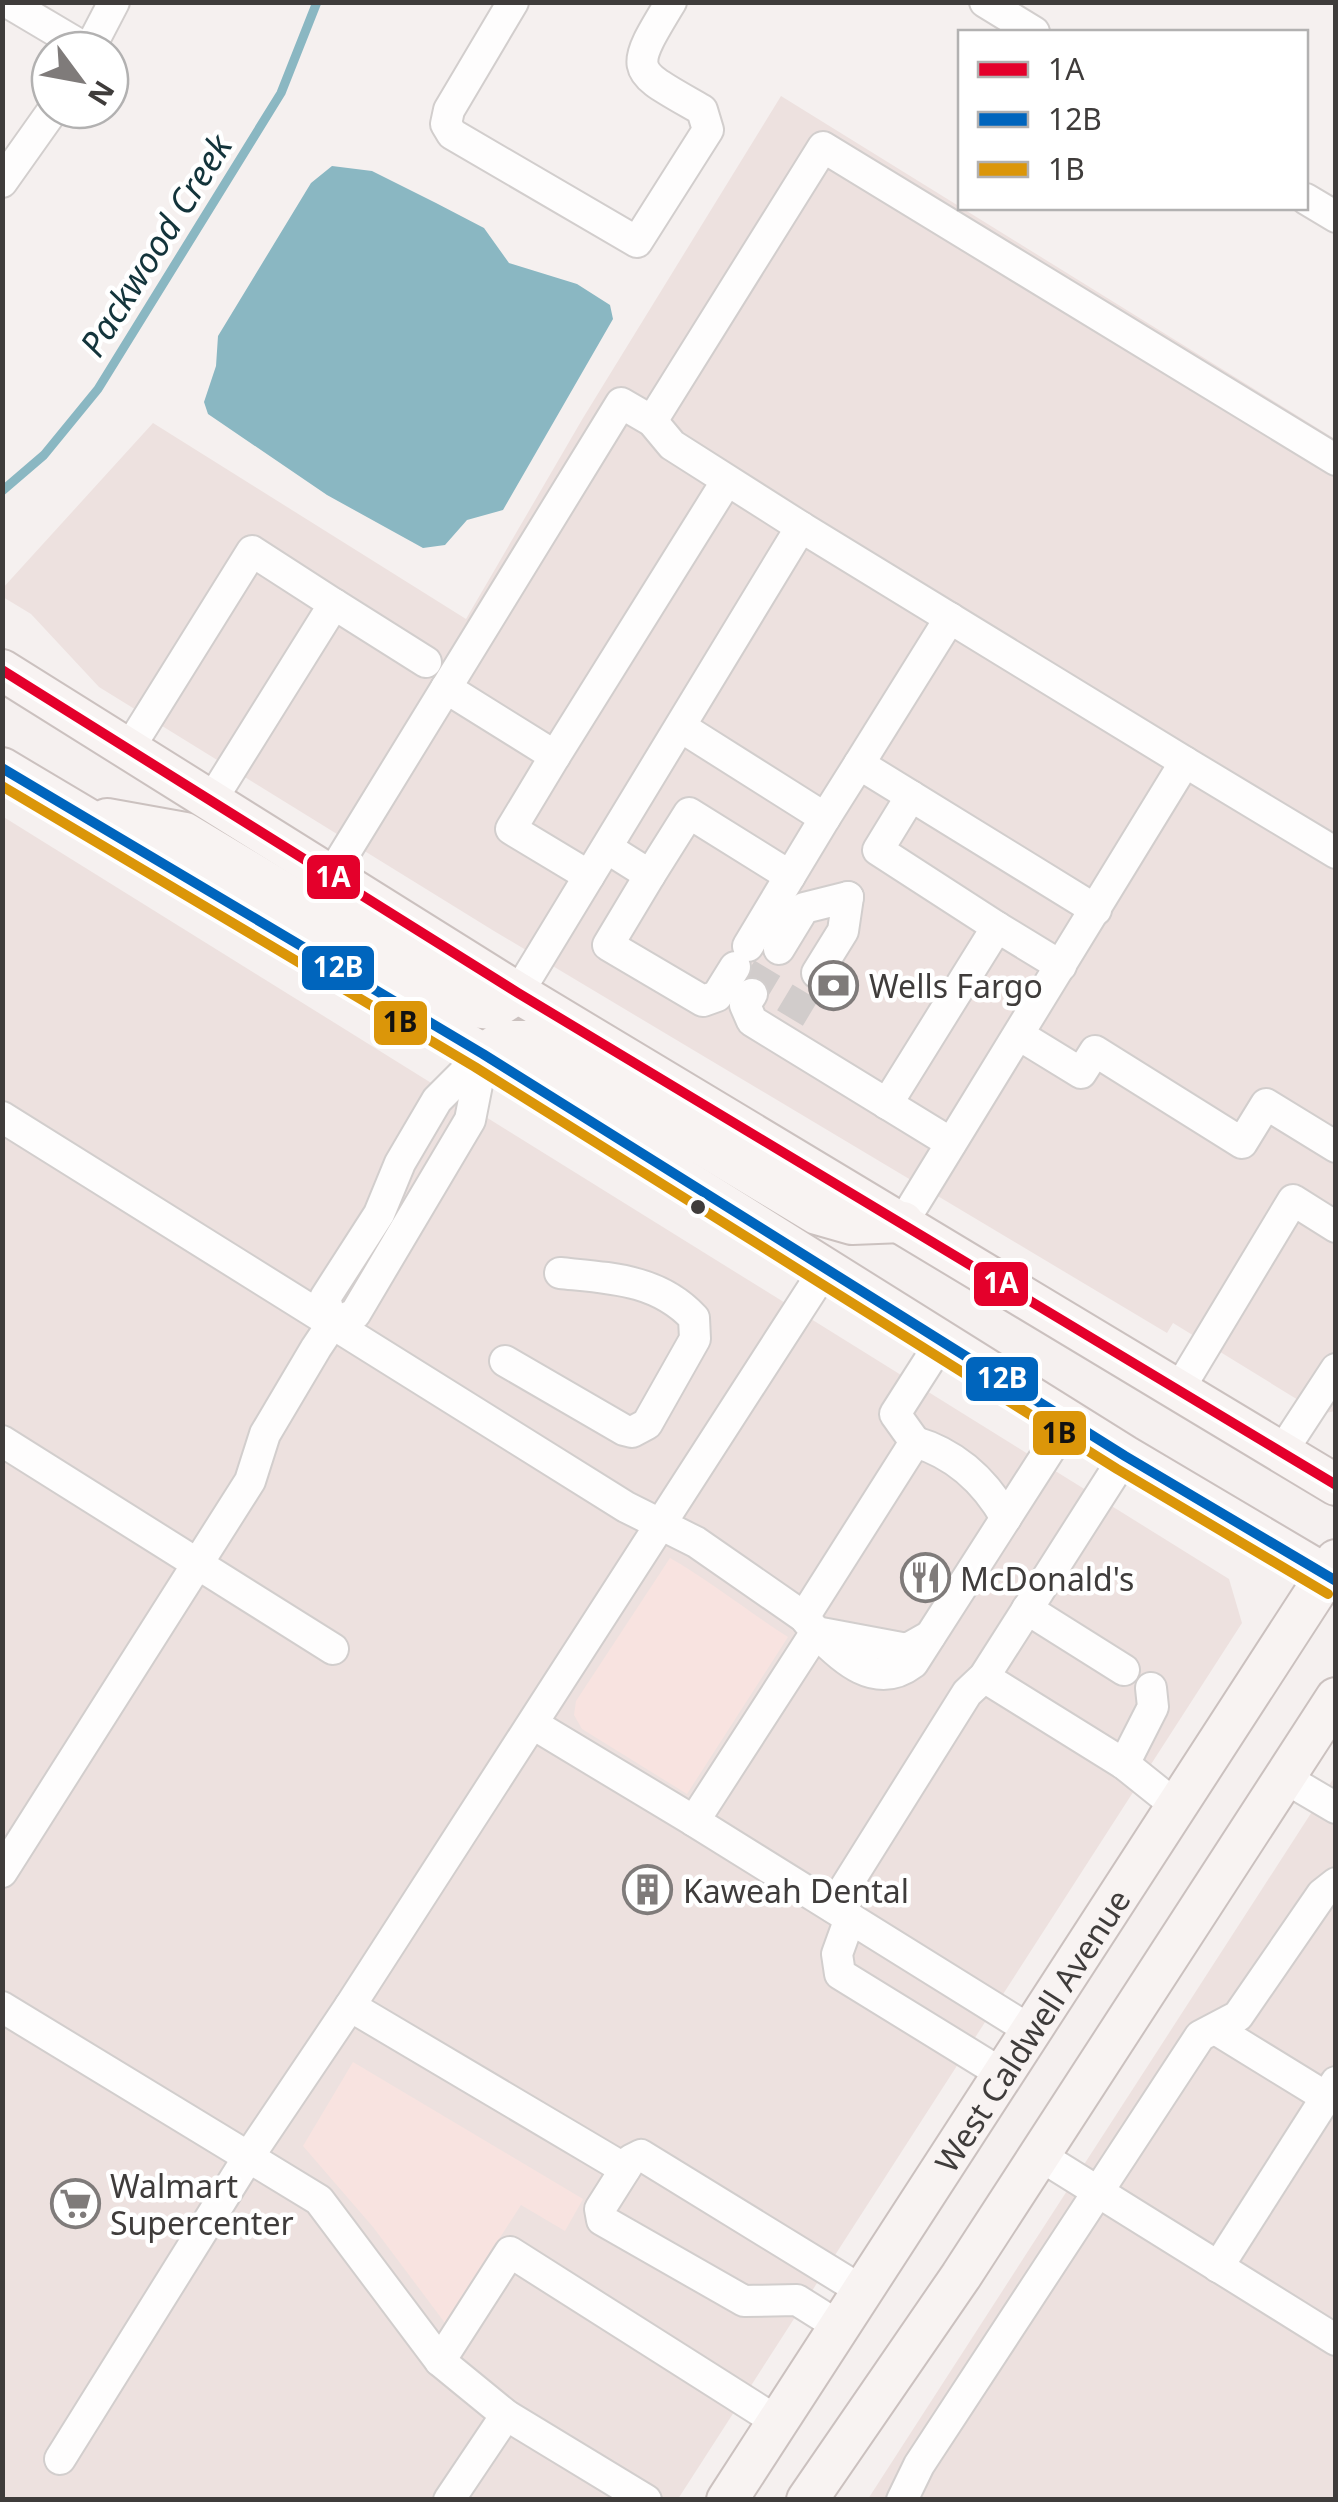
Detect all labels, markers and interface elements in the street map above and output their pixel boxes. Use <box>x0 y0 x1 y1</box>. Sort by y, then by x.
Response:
north arrow <box>30 30 130 130</box>
legend <box>958 30 1308 210</box>
text: 1A <box>1048 48 1085 89</box>
text: N <box>80 74 124 113</box>
text: 12B <box>1048 98 1102 139</box>
water label: Packwood Creek <box>68 124 243 365</box>
text: 1B <box>1048 148 1085 189</box>
line badge: 1A <box>305 853 362 901</box>
text: 1A <box>315 857 351 895</box>
line badge: 12B <box>300 944 376 992</box>
text: 12B <box>313 947 363 985</box>
bank icon: Wells Fargo <box>808 959 860 1011</box>
place label: Wells Fargo <box>869 964 1043 1007</box>
line badge: 1B <box>372 999 429 1047</box>
text: 1B <box>383 1002 417 1040</box>
unlabelled marker <box>688 1197 708 1217</box>
line badge: 1A <box>972 1260 1030 1308</box>
text: 1A <box>983 1263 1019 1301</box>
line badge: 12B <box>964 1355 1040 1403</box>
text: 12B <box>977 1358 1027 1396</box>
line badge: 1B <box>1031 1409 1088 1457</box>
text: 1B <box>1042 1413 1076 1451</box>
restaurant icon: McDonald's <box>899 1552 951 1604</box>
place label: McDonald's <box>960 1557 1134 1600</box>
building icon: Kaweah Dental <box>622 1864 674 1916</box>
place label: Kaweah Dental <box>683 1869 909 1912</box>
street label: West Caldwell Avenue <box>924 1880 1139 2180</box>
place label: Walmart Supercenter <box>110 2164 294 2244</box>
supermarket icon: Walmart Supercenter <box>49 2177 101 2229</box>

